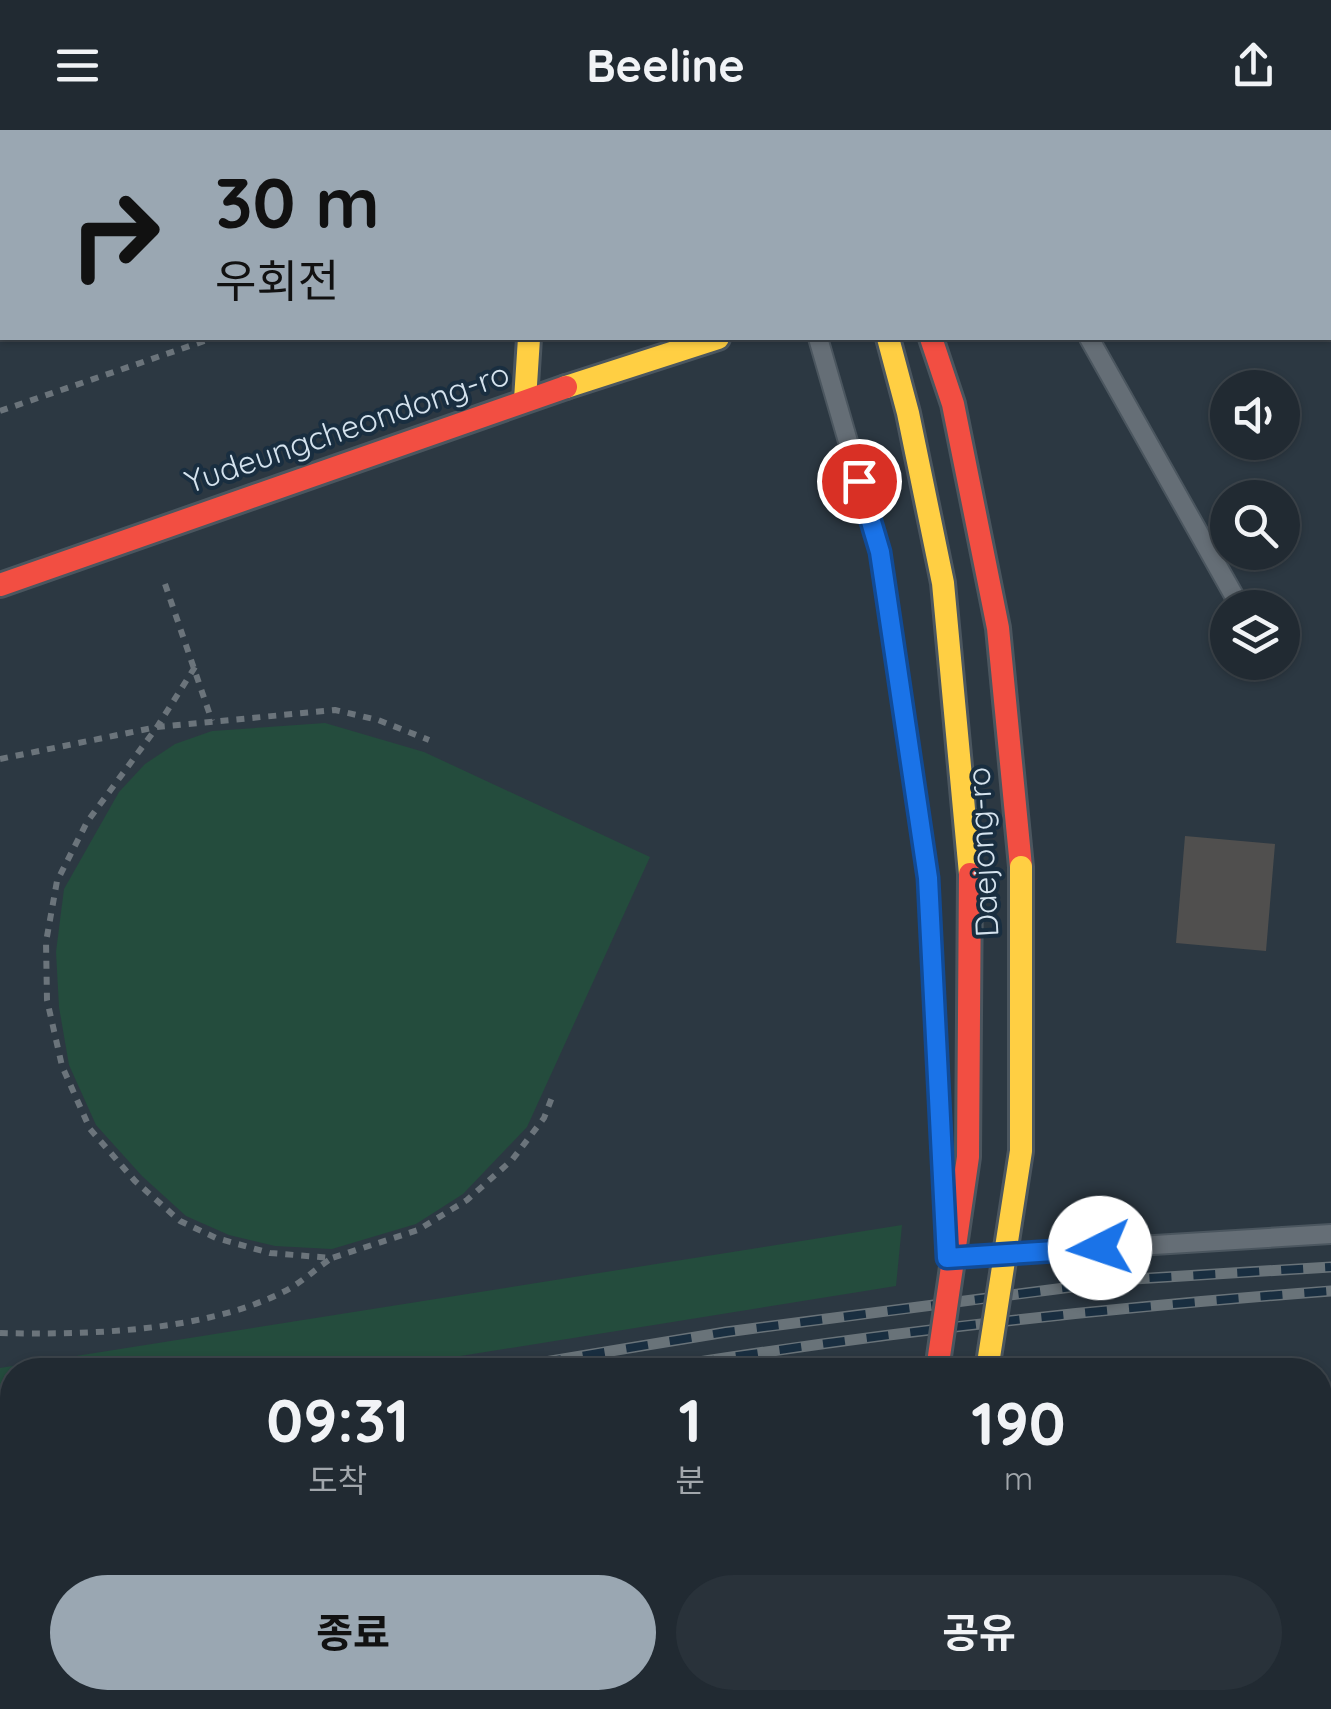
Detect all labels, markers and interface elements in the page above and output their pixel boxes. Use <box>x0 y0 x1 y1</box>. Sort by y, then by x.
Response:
text: Beeline <box>586 37 745 93</box>
icon: menu <box>50 38 105 93</box>
icon: share <box>1226 38 1281 93</box>
text: 30 m <box>215 158 380 246</box>
icon: right <box>50 170 180 300</box>
text: 우회전 <box>215 252 339 308</box>
street label: Yudeungcheondong-ro <box>179 353 514 501</box>
map controls <box>1210 370 1300 680</box>
button: sound <box>1210 370 1300 460</box>
pin <box>817 439 902 524</box>
icon: arrive <box>832 454 887 509</box>
button: search <box>1210 480 1300 570</box>
button: layers <box>1210 590 1300 680</box>
street label: Daejong-ro <box>958 766 1006 938</box>
position arrow <box>1048 1196 1152 1300</box>
text: 09:31 <box>266 1382 409 1457</box>
text: 1 <box>679 1382 702 1457</box>
text: 190 <box>971 1385 1066 1460</box>
text: m <box>1004 1458 1033 1498</box>
text: 도착 <box>308 1460 367 1500</box>
text: 분 <box>676 1460 705 1500</box>
button: 종료 <box>50 1575 656 1690</box>
button: 공유 <box>676 1575 1282 1690</box>

